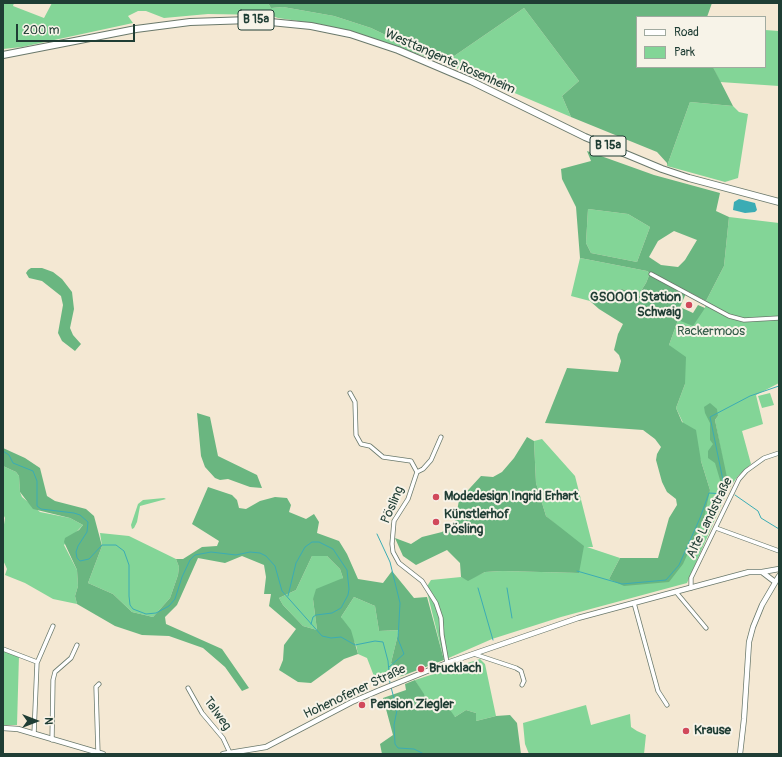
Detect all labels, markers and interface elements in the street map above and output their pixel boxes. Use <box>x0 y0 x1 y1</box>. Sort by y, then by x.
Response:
road number: B 15a <box>238 10 274 30</box>
scale bar <box>18 16 137 42</box>
legend <box>636 16 766 68</box>
text: 200 m <box>23 23 59 38</box>
text: Road <box>674 25 699 40</box>
street label: Westtangente Rosenheim <box>382 26 518 98</box>
text: Park <box>674 45 695 60</box>
road number: B 15a <box>590 136 626 156</box>
place label: GS0001 Station Schwaig <box>590 290 681 321</box>
marker: GS0001 Station Schwaig <box>684 300 694 310</box>
park label: Rackermoos <box>677 324 745 340</box>
street label: Alte Landstraße <box>684 475 736 561</box>
street label: Pösling <box>378 484 408 526</box>
place label: Modedesign Ingrid Erhart <box>444 489 578 505</box>
marker: Modedesign Ingrid Erhart <box>431 492 441 502</box>
place label: Künstlerhof Pösling <box>444 507 509 538</box>
marker: Künstlerhof Pösling <box>431 517 441 527</box>
street label: Hohenofener Straße <box>301 661 409 723</box>
place label: Brucklach <box>429 661 481 677</box>
marker: Brucklach <box>416 664 426 674</box>
street label: Talweg <box>200 694 234 734</box>
place label: Pension Ziegler <box>370 697 454 713</box>
marker: Pension Ziegler <box>357 700 367 710</box>
north arrow <box>16 701 56 741</box>
text: N <box>42 717 55 725</box>
place label: Krause <box>694 723 731 739</box>
marker: Krause <box>681 726 691 736</box>

